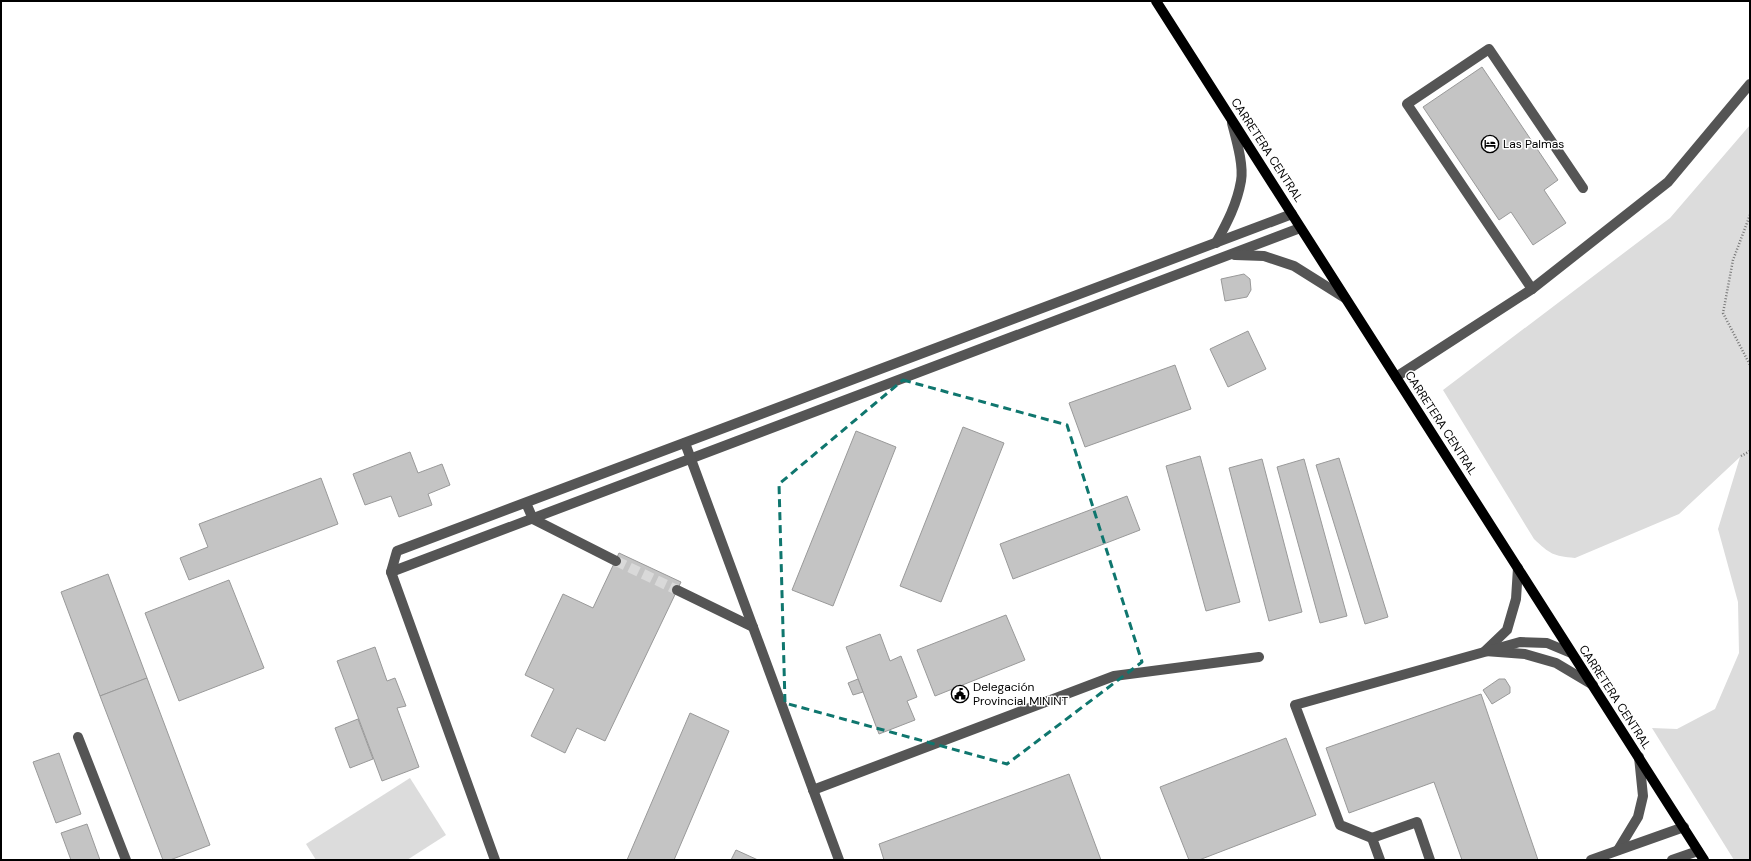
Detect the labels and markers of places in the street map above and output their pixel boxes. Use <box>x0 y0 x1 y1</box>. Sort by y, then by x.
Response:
hotel icon: Las Palmas <box>1480 134 1500 154</box>
place label: Las Palmas <box>1503 136 1564 152</box>
place label: Delegación Provincial MININT <box>973 679 1069 709</box>
public building icon: Delegación Provincial MININT <box>950 684 970 704</box>

